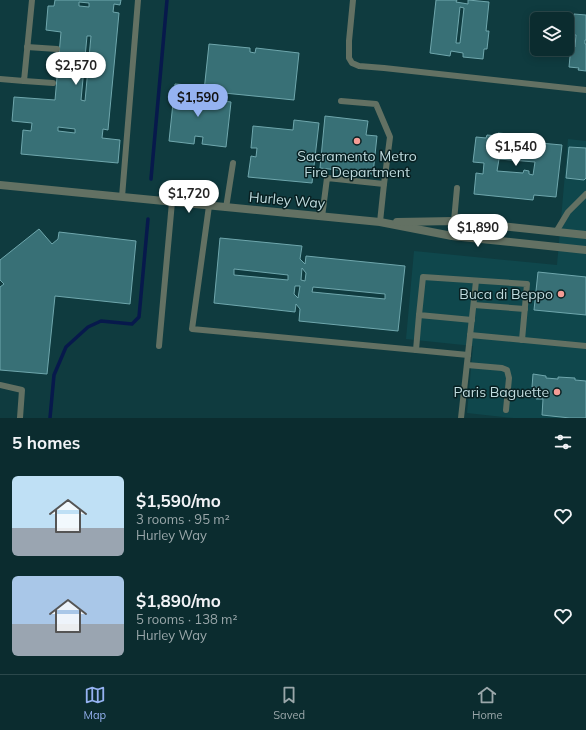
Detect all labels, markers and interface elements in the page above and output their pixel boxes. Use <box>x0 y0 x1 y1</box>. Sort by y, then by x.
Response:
map controls <box>530 12 574 56</box>
button: layers <box>530 12 574 56</box>
pin: $2,570 <box>43 52 109 86</box>
text: $2,570 <box>55 57 97 73</box>
pin: $1,590 <box>165 84 231 118</box>
text: $1,590 <box>177 89 219 105</box>
pin: $1,540 <box>483 133 549 167</box>
marker: Sacramento Metro Fire Department <box>352 136 362 146</box>
text: $1,540 <box>495 138 537 154</box>
place label: Sacramento Metro Fire Department <box>297 147 417 181</box>
pin: $1,720 <box>156 180 222 214</box>
text: $1,720 <box>168 185 210 201</box>
street label: Hurley Way <box>248 188 326 212</box>
pin: $1,890 <box>445 214 511 248</box>
text: $1,890 <box>457 219 499 235</box>
place label: Buca di Beppo <box>459 285 553 303</box>
marker: Buca di Beppo <box>556 289 566 299</box>
place label: Paris Baguette <box>454 383 549 401</box>
marker: Paris Baguette <box>552 387 562 397</box>
icon: filters <box>552 431 574 453</box>
text: 5 homes <box>12 432 80 453</box>
text: $1,590/mo <box>136 490 221 511</box>
icon: home <box>44 492 92 540</box>
icon: heart <box>552 505 574 527</box>
text: 3 rooms · 95 m² <box>136 511 230 527</box>
text: Hurley Way <box>136 527 207 543</box>
text: $1,890/mo <box>136 590 221 611</box>
icon: home <box>44 592 92 640</box>
icon: heart <box>552 605 574 627</box>
text: 5 rooms · 138 m² <box>136 611 237 627</box>
text: Hurley Way <box>136 627 207 643</box>
tab: Map <box>84 684 106 722</box>
tab: Saved <box>273 684 305 722</box>
tab: Home <box>472 684 502 722</box>

